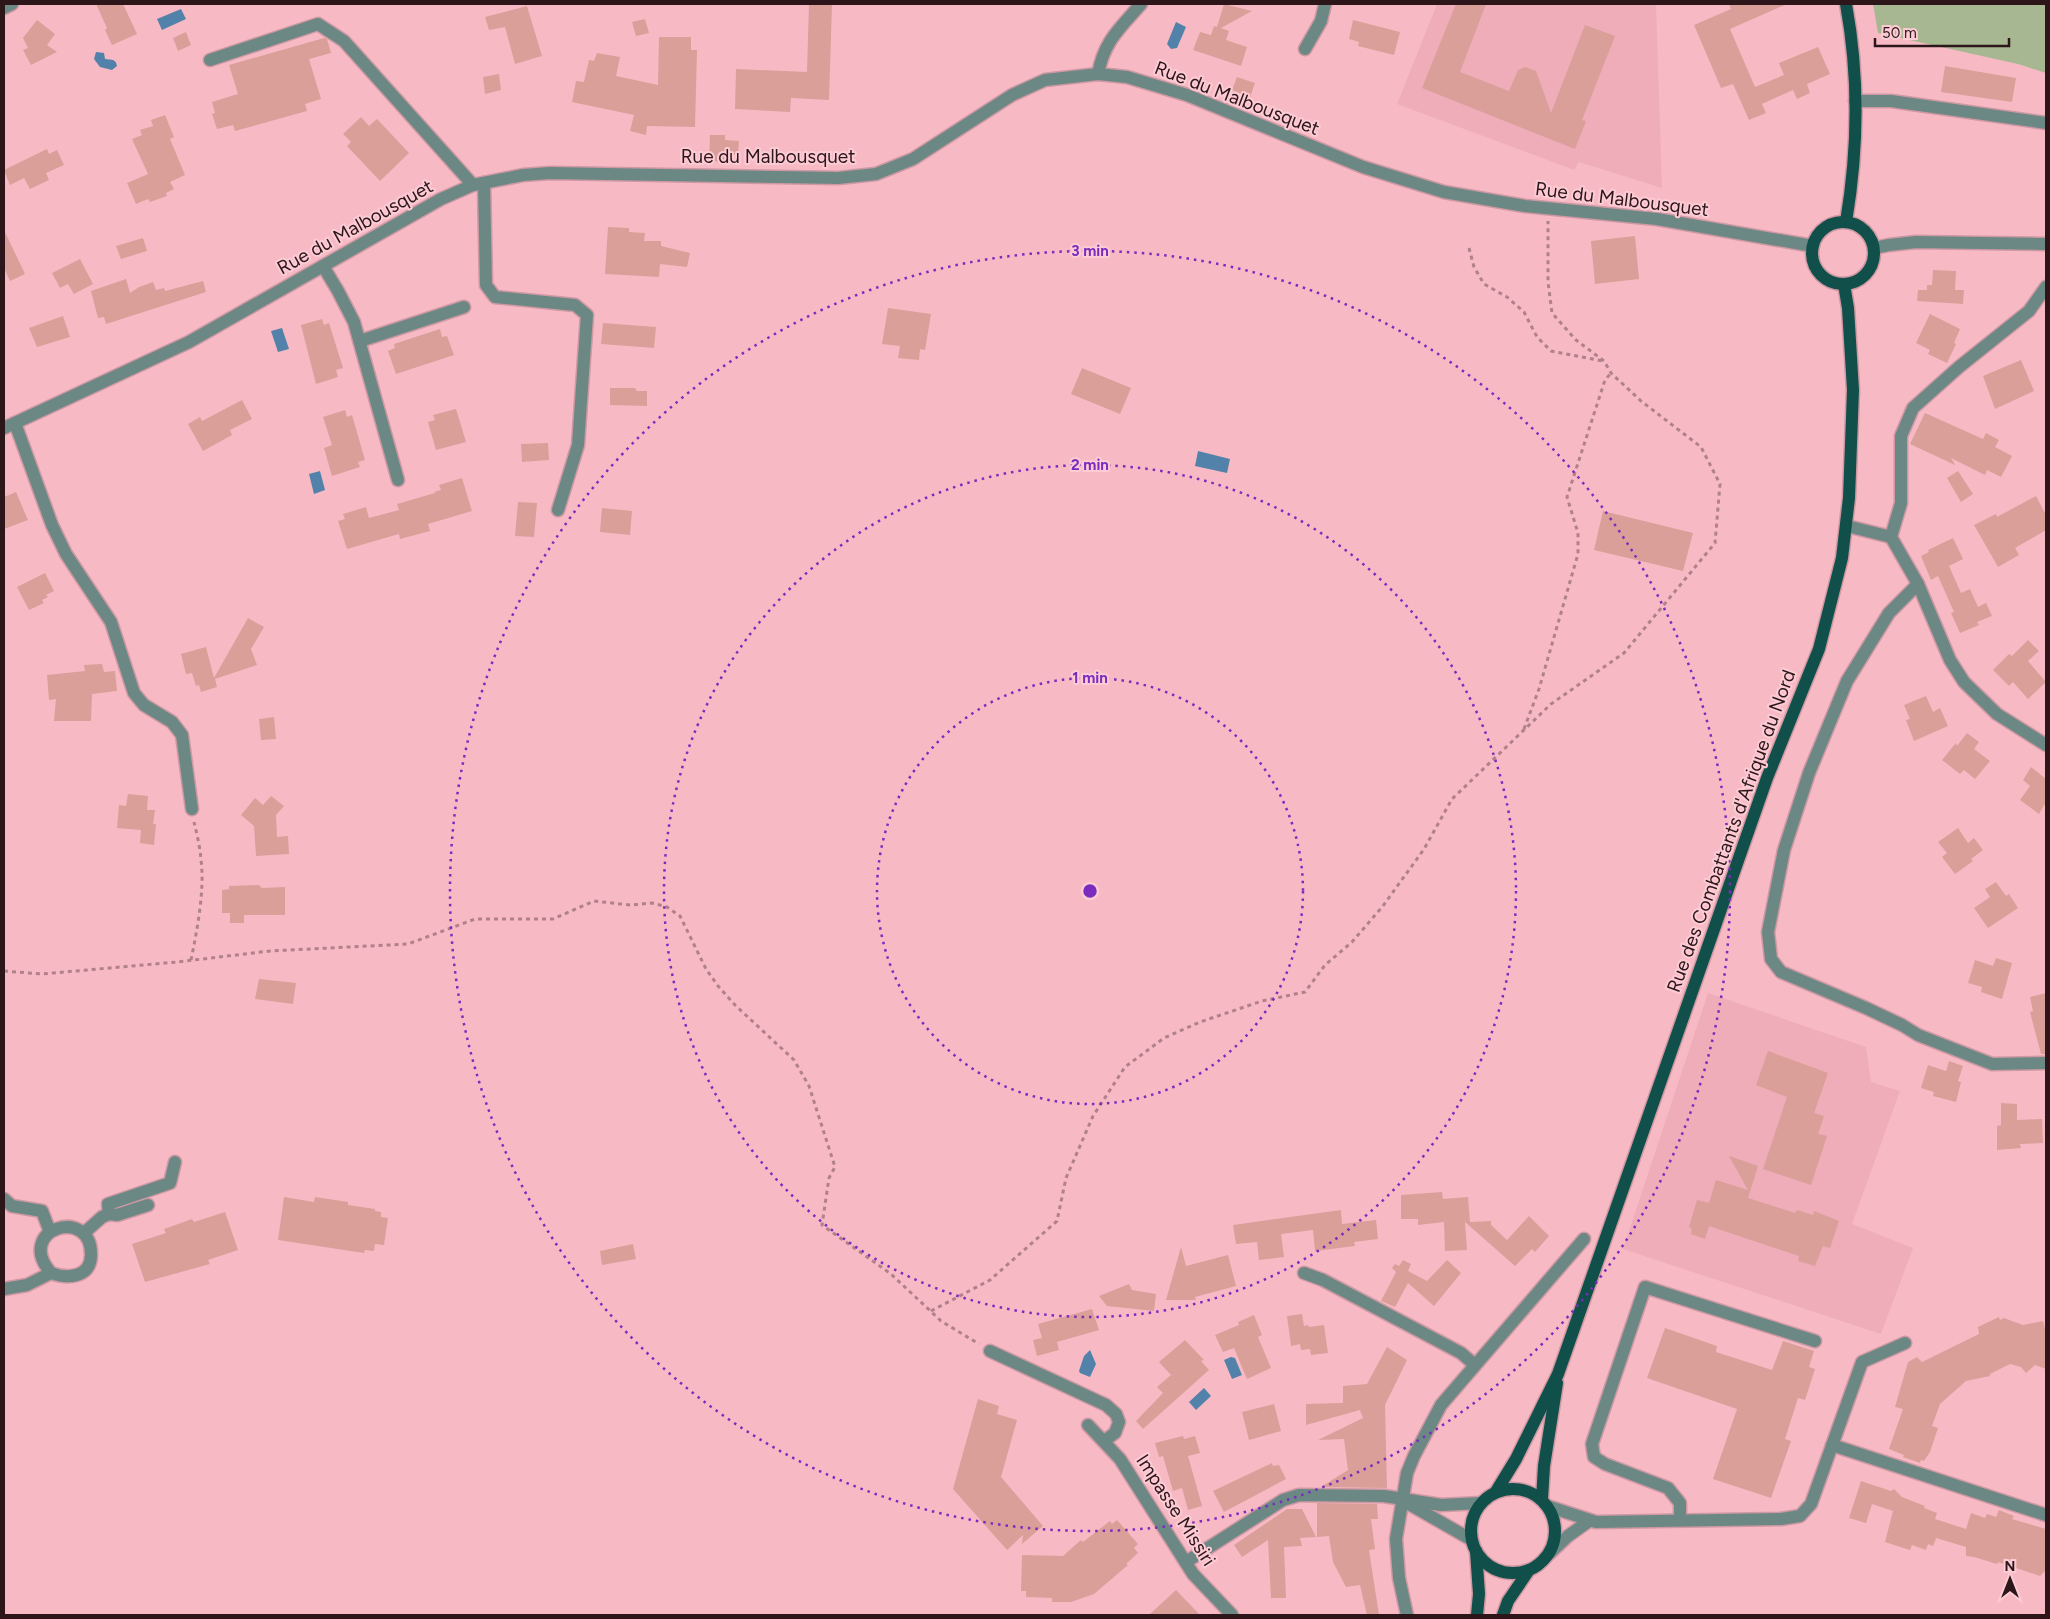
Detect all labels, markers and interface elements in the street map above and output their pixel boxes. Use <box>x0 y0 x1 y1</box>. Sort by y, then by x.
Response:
scale bar <box>1875 15 2009 47</box>
text: 50 m <box>1882 24 1917 42</box>
street label: Rue du Malbousquet <box>1151 56 1323 140</box>
street label: Rue du Malbousquet <box>681 145 855 168</box>
street label: Rue du Malbousquet <box>273 175 437 279</box>
street label: Rue du Malbousquet <box>1534 177 1710 221</box>
text: 3 min <box>1071 242 1109 260</box>
text: 2 min <box>1071 456 1109 474</box>
street label: Rue des Combattants d'Afrique du Nord <box>1662 667 1800 995</box>
text: 1 min <box>1072 669 1108 687</box>
centre of rings <box>1081 882 1099 900</box>
street label: Impasse Missiri <box>1131 1450 1221 1570</box>
north arrow <box>1985 1554 2035 1604</box>
text: N <box>2005 1558 2015 1575</box>

